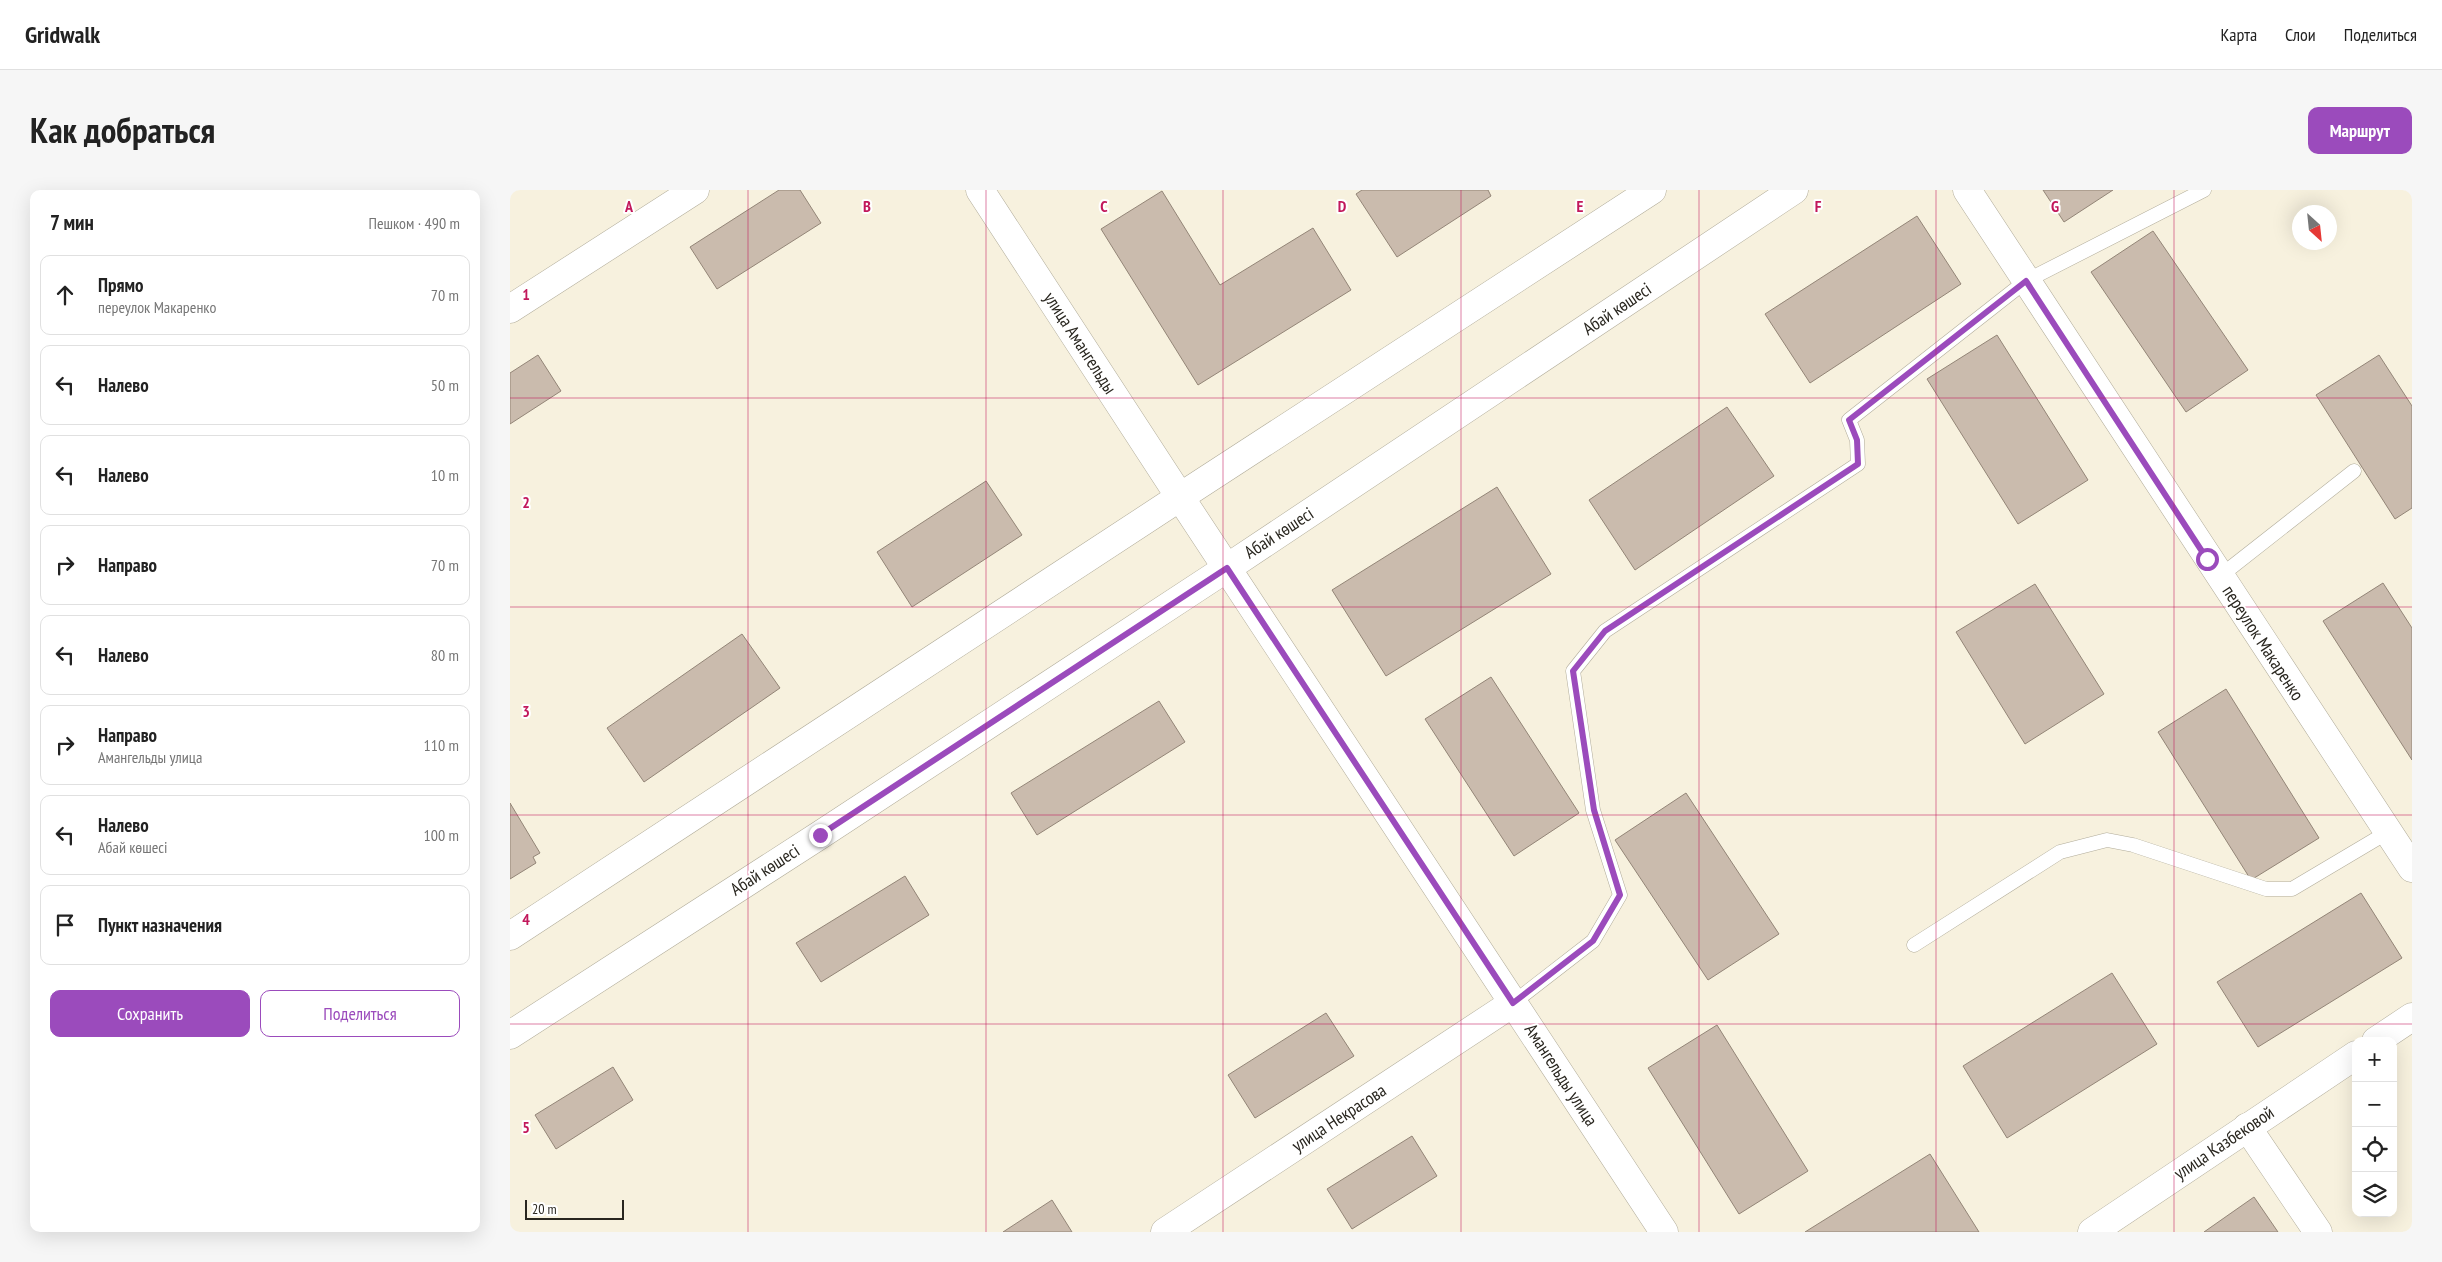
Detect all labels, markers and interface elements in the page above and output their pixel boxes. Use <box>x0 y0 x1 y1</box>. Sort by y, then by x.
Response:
text: Gridwalk <box>25 19 100 50</box>
text: Карта <box>2220 23 2257 46</box>
text: Слои <box>2285 23 2316 46</box>
text: Поделиться <box>2344 23 2417 46</box>
text: Как добраться <box>30 107 215 153</box>
button: Маршрут <box>2308 107 2412 154</box>
text: A <box>624 196 634 216</box>
text: B <box>863 196 871 216</box>
text: C <box>1100 196 1108 216</box>
text: D <box>1338 196 1347 216</box>
text: E <box>1577 196 1584 216</box>
text: F <box>1815 196 1822 216</box>
text: G <box>2051 196 2059 216</box>
north arrow <box>2292 205 2337 250</box>
text: 7 мин <box>50 209 94 236</box>
text: Пешком · 490 m <box>369 213 460 233</box>
text: Прямо <box>98 273 143 297</box>
street label: Абай көшесі <box>1578 277 1656 340</box>
icon: ahead <box>51 281 79 309</box>
text: 1 <box>522 284 530 304</box>
text: 70 m <box>431 285 459 305</box>
street label: улица Амангельды <box>1039 287 1122 398</box>
text: переулок Макаренко <box>98 297 216 317</box>
icon: left <box>51 371 79 399</box>
text: Налево <box>98 373 149 397</box>
text: 50 m <box>431 375 459 395</box>
icon: left <box>51 461 79 489</box>
text: Налево <box>98 463 149 487</box>
text: 10 m <box>431 465 459 485</box>
text: 2 <box>522 492 530 512</box>
street label: Абай көшесі <box>1240 502 1318 563</box>
route start <box>2196 548 2219 571</box>
icon: right <box>51 551 79 579</box>
text: Направо <box>98 553 157 577</box>
text: 70 m <box>431 555 459 575</box>
street label: переулок Макаренко <box>2218 581 2309 705</box>
icon: left <box>51 641 79 669</box>
text: Налево <box>98 643 149 667</box>
text: 80 m <box>431 645 459 665</box>
text: 3 <box>522 701 530 721</box>
text: Направо <box>98 723 157 747</box>
icon: right <box>51 731 79 759</box>
text: 110 m <box>424 735 459 755</box>
text: Амангельды улица <box>98 747 202 767</box>
text: Налево <box>98 813 149 837</box>
icon: left <box>51 821 79 849</box>
route end <box>809 824 832 847</box>
text: 100 m <box>424 825 459 845</box>
text: Абай көшесі <box>98 837 167 857</box>
street label: Абай көшесі <box>726 839 804 900</box>
text: 4 <box>522 909 530 929</box>
icon: arrive <box>51 911 79 939</box>
text: Пункт назначения <box>98 913 222 937</box>
button: Сохранить <box>50 990 250 1037</box>
button: Поделиться <box>260 990 460 1037</box>
street label: Амангельды улица <box>1520 1019 1603 1130</box>
map controls <box>2352 1037 2397 1217</box>
button: + <box>2352 1037 2397 1082</box>
street label: улица Некрасова <box>1287 1078 1390 1157</box>
button: − <box>2352 1082 2397 1127</box>
street label: улица Казбековой <box>2169 1101 2278 1185</box>
text: 5 <box>522 1117 530 1137</box>
button: locate <box>2352 1127 2397 1172</box>
button: layers <box>2352 1172 2397 1217</box>
scale bar <box>525 1197 624 1220</box>
text: 20 m <box>532 1200 557 1218</box>

